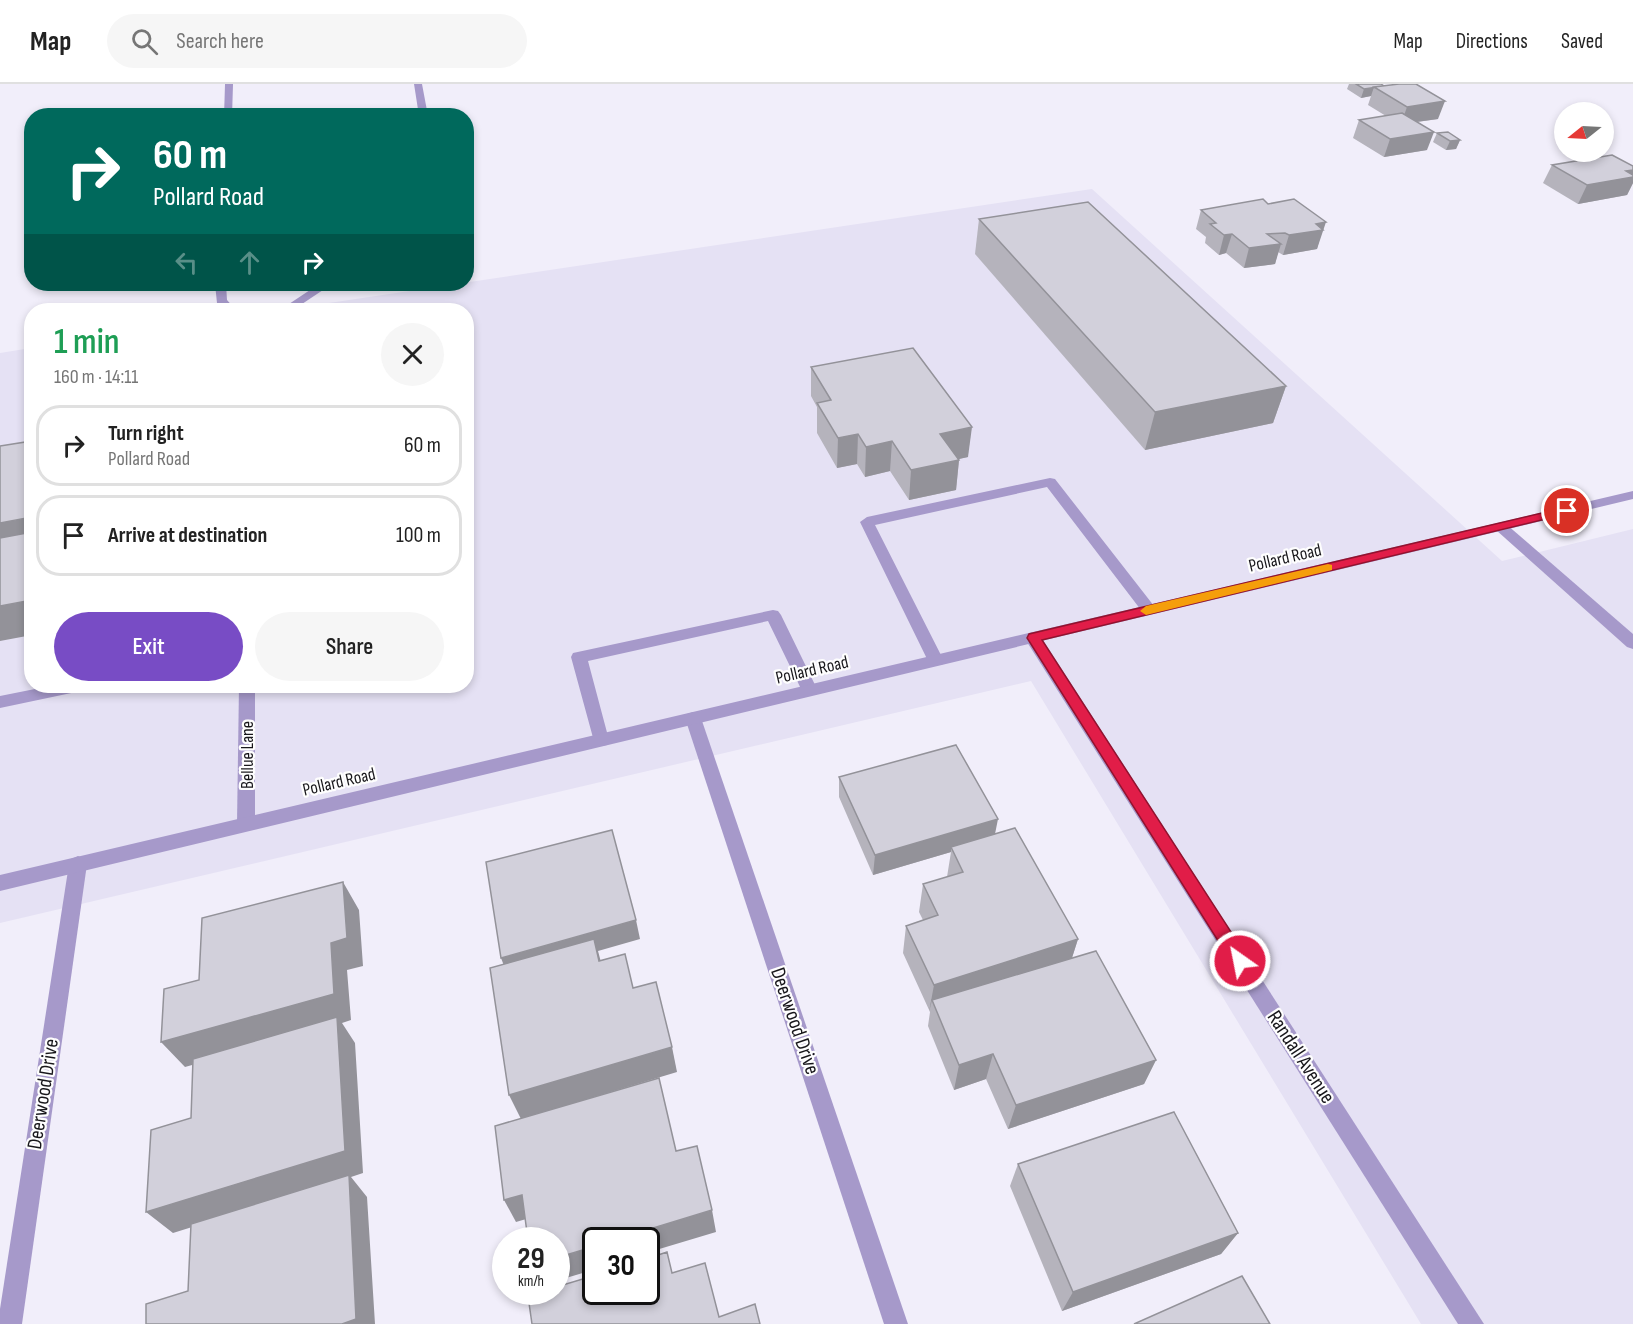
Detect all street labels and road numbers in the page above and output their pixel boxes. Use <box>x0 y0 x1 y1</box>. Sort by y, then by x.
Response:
street label: Pollard Road <box>1247 539 1323 577</box>
street label: Pollard Road <box>774 651 850 689</box>
street label: Bellue Lane <box>237 721 258 789</box>
street label: Pollard Road <box>301 763 377 801</box>
street label: Deerwood Drive <box>765 964 825 1078</box>
street label: Randall Avenue <box>1262 1006 1340 1108</box>
street label: Deerwood Drive <box>22 1037 64 1151</box>

